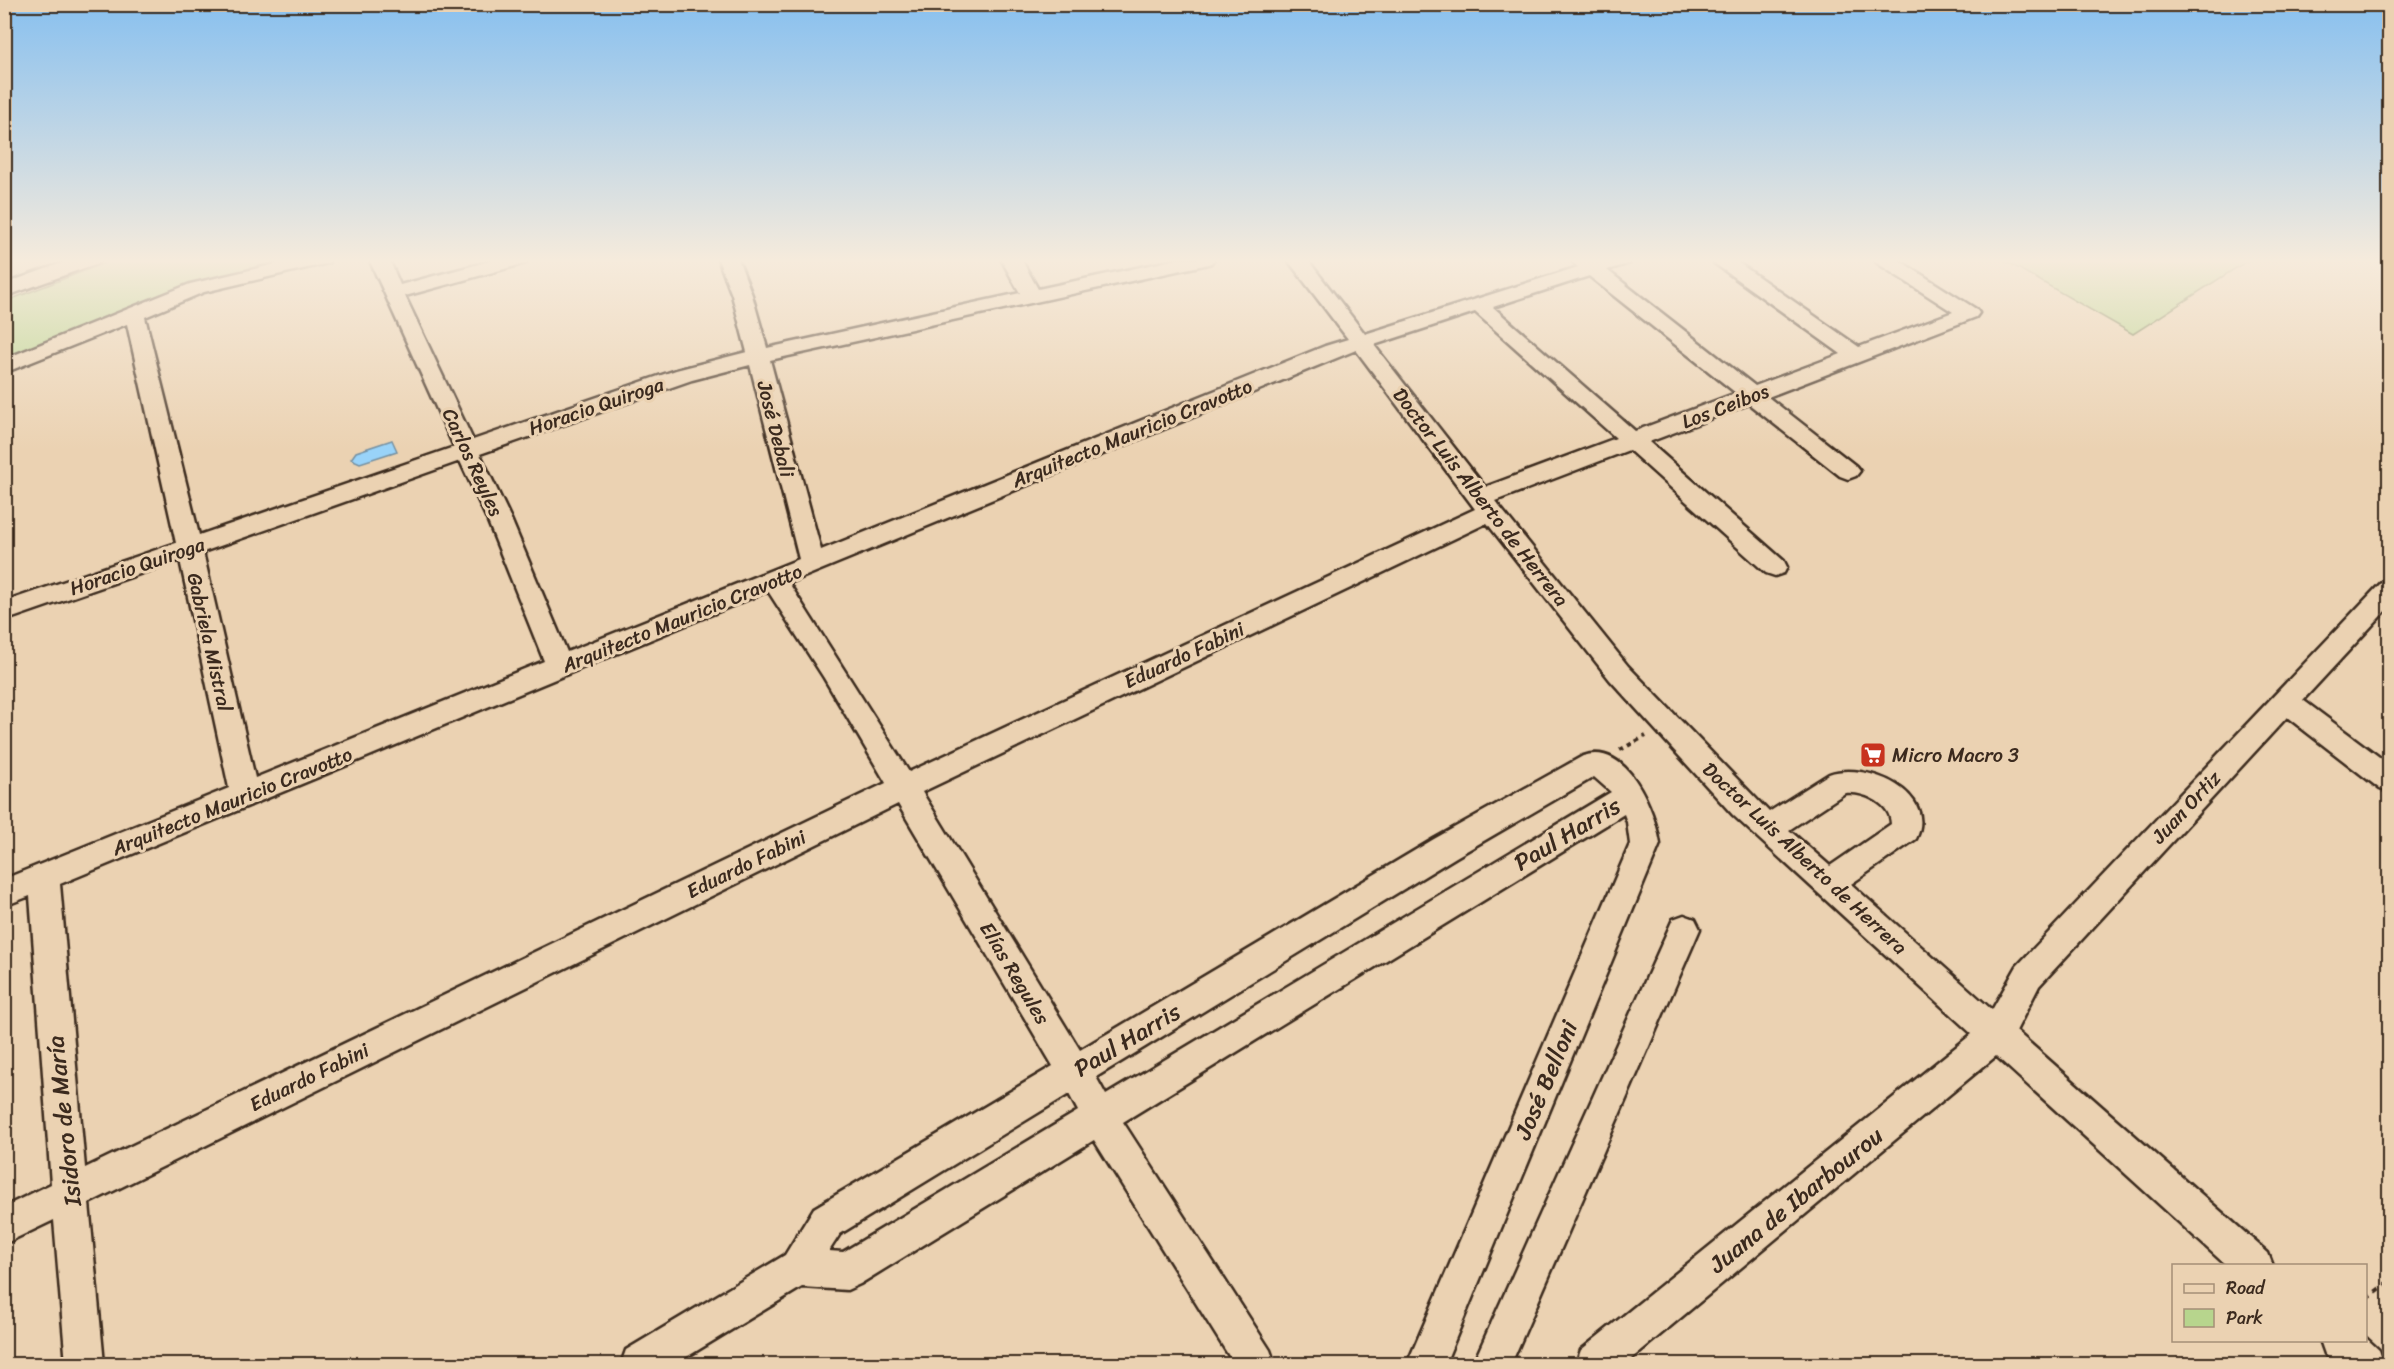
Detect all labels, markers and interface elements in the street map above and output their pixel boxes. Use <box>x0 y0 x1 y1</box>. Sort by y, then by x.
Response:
street label: Horacio Quiroga <box>524 367 669 446</box>
street label: Arquitecto Mauricio Cravotto <box>1006 369 1258 498</box>
street label: Los Ceibos <box>1676 374 1775 439</box>
street label: José Debali <box>746 376 805 483</box>
street label: Doctor Luis Alberto de Herrera <box>1383 380 1578 615</box>
street label: Carlos Reyles <box>432 402 513 523</box>
street label: Horacio Quiroga <box>65 527 210 606</box>
street label: Arquitecto Mauricio Cravotto <box>556 554 808 683</box>
street label: Gabriela Mistral <box>177 569 243 716</box>
street label: Eduardo Fabini <box>1118 612 1251 699</box>
street label: Arquitecto Mauricio Cravotto <box>106 737 358 866</box>
place label: Micro Macro 3 <box>1892 738 2019 773</box>
supermarket icon: Micro Macro 3 <box>1858 740 1888 770</box>
street label: Doctor Luis Alberto de Herrera <box>1694 753 1916 964</box>
street label: Juan Ortiz <box>2142 762 2230 853</box>
street label: Paul Harris <box>1505 785 1630 883</box>
street label: Eduardo Fabini <box>680 820 813 909</box>
street label: Elías Regules <box>970 915 1060 1032</box>
street label: Paul Harris <box>1065 991 1190 1089</box>
street label: José Belloni <box>1502 1013 1590 1147</box>
street label: Eduardo Fabini <box>243 1033 376 1122</box>
street label: Isidoro de María <box>34 1034 94 1209</box>
street label: Juana de Ibarbourou <box>1698 1116 1893 1285</box>
legend <box>2172 1264 2367 1342</box>
text: Road <box>2226 1272 2266 1304</box>
text: Park <box>2226 1302 2263 1334</box>

